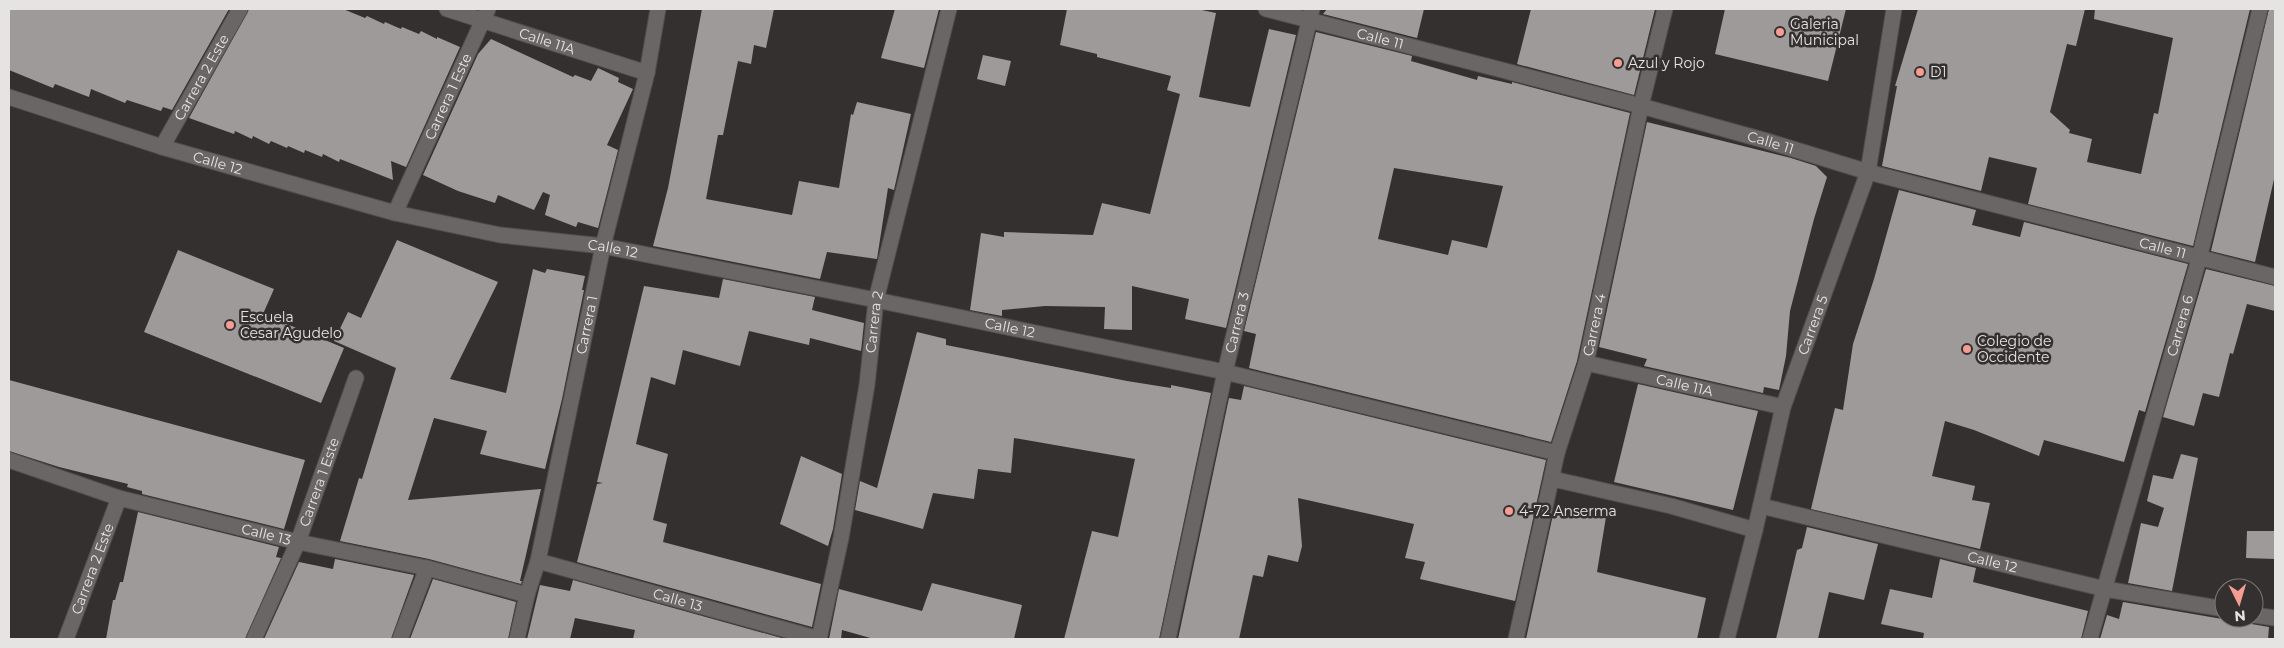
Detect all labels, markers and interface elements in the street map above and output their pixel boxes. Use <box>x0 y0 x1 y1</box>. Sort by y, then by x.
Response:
place label: Galeria Municipal <box>1790 15 1859 49</box>
street label: Calle 11A <box>517 24 578 59</box>
street label: Calle 11 <box>1355 24 1406 53</box>
marker: Galeria Municipal <box>1774 26 1786 38</box>
street label: Carrera 2 Este <box>170 31 233 124</box>
street label: Carrera 1 Este <box>421 50 476 143</box>
place label: Azul y Rojo <box>1628 54 1705 72</box>
marker: Azul y Rojo <box>1612 57 1624 69</box>
place label: D1 <box>1930 63 1946 81</box>
marker: D1 <box>1914 66 1926 78</box>
street label: Calle 11 <box>1745 127 1796 158</box>
street label: Calle 12 <box>191 147 245 178</box>
street label: Calle 11 <box>2137 233 2188 263</box>
street label: Calle 12 <box>587 235 640 262</box>
street label: Carrera 2 <box>861 289 887 354</box>
street label: Carrera 3 <box>1221 290 1253 355</box>
street label: Carrera 4 <box>1579 291 1610 358</box>
street label: Carrera 5 <box>1794 292 1832 357</box>
street label: Carrera 6 <box>2163 292 2197 358</box>
street label: Carrera 1 <box>572 294 602 356</box>
place label: Escuela Cesar Agudelo <box>240 308 342 342</box>
street label: Calle 12 <box>983 314 1037 342</box>
marker: Escuela Cesar Agudelo <box>224 319 236 331</box>
place label: Colegio de Occidente <box>1977 332 2051 366</box>
marker: Colegio de Occidente <box>1961 343 1973 355</box>
street label: Calle 11A <box>1654 370 1716 400</box>
street label: Carrera 1 Este <box>295 435 343 529</box>
place label: 4-72 Anserma <box>1519 502 1617 520</box>
marker: 4-72 Anserma <box>1503 505 1515 517</box>
street label: Calle 13 <box>239 519 293 549</box>
street label: Carrera 2 Este <box>67 521 118 617</box>
street label: Calle 12 <box>1966 547 2019 577</box>
north arrow <box>2214 578 2264 628</box>
street label: Calle 13 <box>651 584 705 615</box>
text: N <box>2234 606 2247 625</box>

